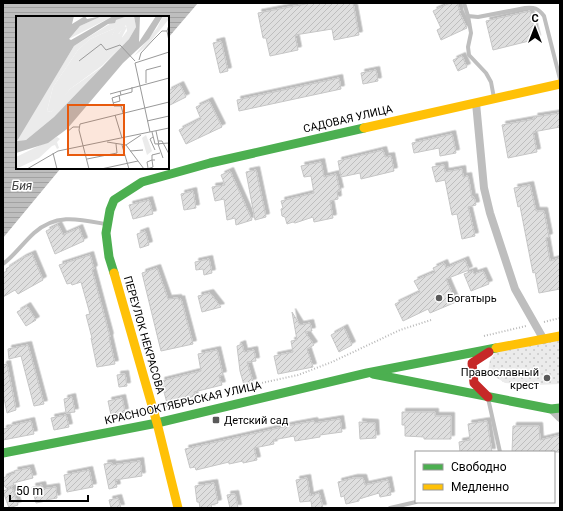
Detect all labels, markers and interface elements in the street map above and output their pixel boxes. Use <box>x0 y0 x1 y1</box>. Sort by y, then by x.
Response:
north arrow <box>515 8 555 48</box>
text: С <box>531 12 539 25</box>
inset map <box>16 16 169 169</box>
street label: САДОВАЯ УЛИЦА <box>302 102 395 136</box>
water label: Бия <box>12 179 32 193</box>
street label: ПЕРЕУЛОК НЕКРАСОВА <box>121 274 167 396</box>
place label: Богатырь <box>447 292 497 305</box>
marker: Богатырь <box>434 293 444 303</box>
place label: Православный крест <box>461 366 540 392</box>
marker: Православный крест <box>542 373 552 383</box>
street label: КРАСНООКТЯБРЬСКАЯ УЛИЦА <box>103 378 264 427</box>
place label: Детский сад <box>224 414 289 427</box>
marker: Детский сад <box>211 415 221 425</box>
legend <box>415 451 555 503</box>
text: Свободно <box>451 460 507 474</box>
scale bar <box>10 477 88 503</box>
text: Медленно <box>451 480 509 494</box>
text: 50 m <box>16 484 43 498</box>

